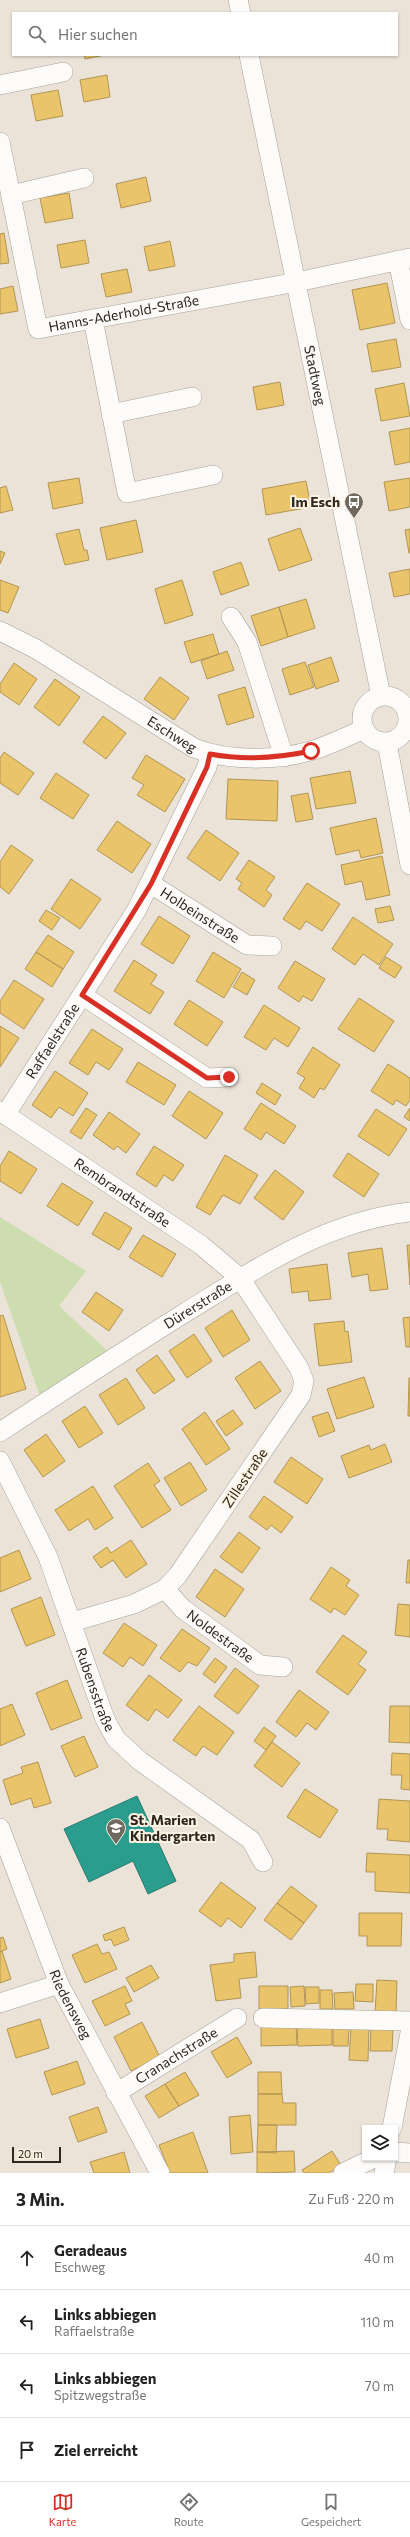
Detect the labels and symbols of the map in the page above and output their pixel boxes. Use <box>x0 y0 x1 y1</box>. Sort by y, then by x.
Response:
street label: Hanns-Aderhold-Straße <box>47 291 200 335</box>
street label: Stadtweg <box>301 344 330 407</box>
bus stop icon: Im Esch <box>343 491 365 519</box>
place label: Im Esch <box>291 493 340 510</box>
street label: Eschweg <box>144 712 201 756</box>
route start <box>302 742 320 760</box>
street label: Holbeinstraße <box>157 883 243 946</box>
street label: Raffaelstraße <box>22 1000 83 1082</box>
route end <box>220 1068 238 1086</box>
street label: Rembrandtstraße <box>71 1154 174 1230</box>
street label: Dürerstraße <box>160 1277 235 1332</box>
street label: Zillestraße <box>218 1445 271 1511</box>
street label: Noldestraße <box>184 1606 257 1666</box>
street label: Rubensstraße <box>73 1645 119 1734</box>
place label: St. Marien Kindergarten <box>130 1811 215 1844</box>
school or university icon: St. Marien Kindergarten <box>105 1817 127 1845</box>
street label: Riedensweg <box>46 1967 96 2042</box>
street label: Cranachstraße <box>132 2023 220 2087</box>
scale bar <box>12 2145 61 2164</box>

